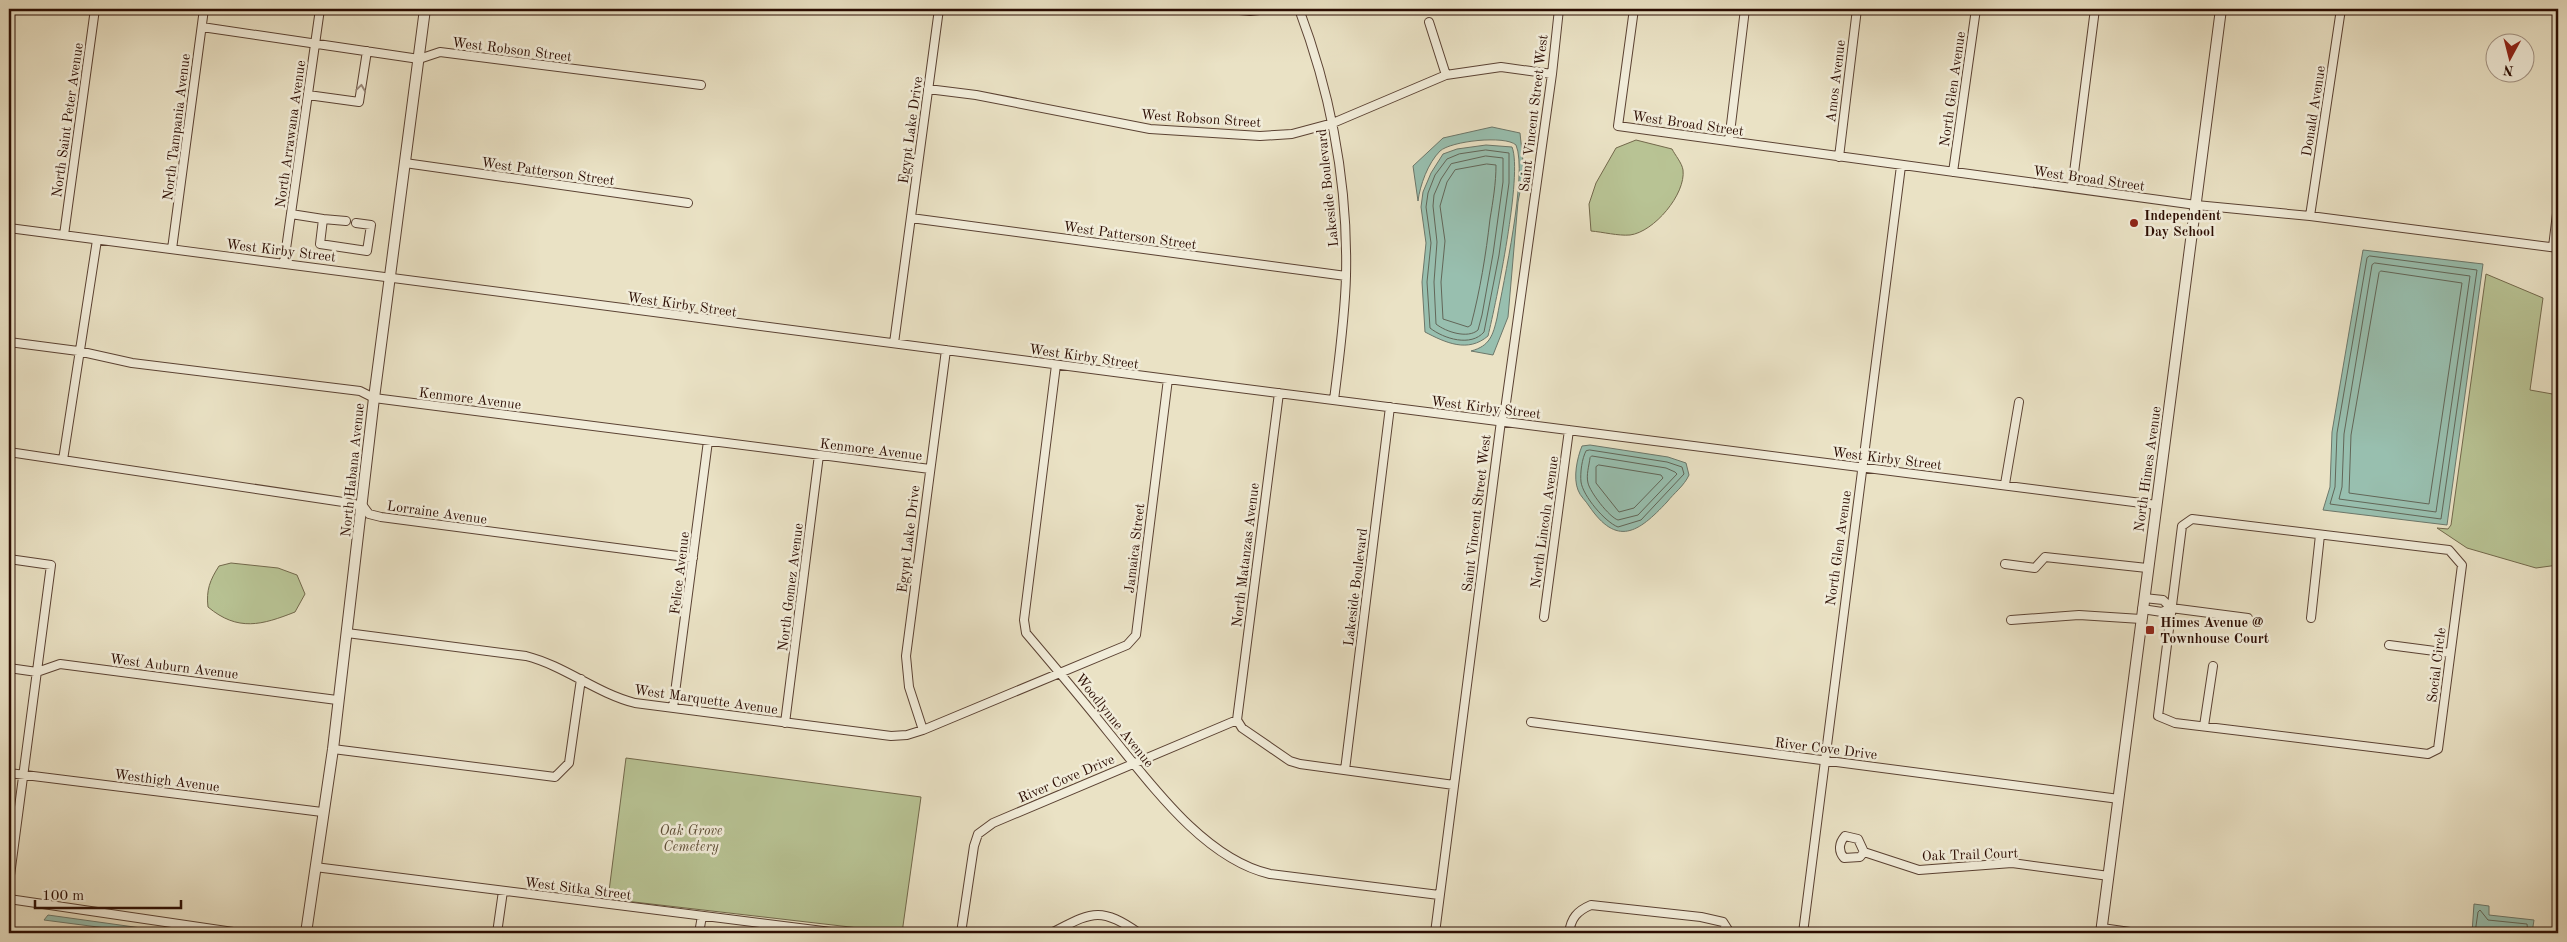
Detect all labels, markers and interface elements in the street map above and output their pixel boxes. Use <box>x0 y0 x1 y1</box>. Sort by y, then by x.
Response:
street label: North Glen Avenue <box>1938 31 1968 148</box>
north arrow <box>2484 32 2534 82</box>
street label: Saint Vincent Street West <box>1517 34 1551 193</box>
street label: West Robson Street <box>451 36 573 64</box>
street label: Amos Avenue <box>1824 39 1848 123</box>
street label: North Saint Peter Avenue <box>50 42 86 199</box>
street label: North Tampania Avenue <box>161 53 193 201</box>
street label: North Arrawana Avenue <box>274 59 308 209</box>
text: N <box>2502 62 2515 78</box>
street label: Donald Avenue <box>2300 65 2328 158</box>
street label: Egypt Lake Drive <box>897 76 925 185</box>
one-way arrow <box>356 83 366 92</box>
street label: West Robson Street <box>1140 108 1262 130</box>
street label: West Broad Street <box>1631 109 1745 139</box>
street label: Lakeside Boulevard <box>1315 128 1341 248</box>
street label: West Patterson Street <box>480 156 615 188</box>
street label: West Broad Street <box>2032 164 2146 194</box>
place label: Independent Day School <box>2144 209 2221 239</box>
marker: Independent Day School <box>2128 217 2140 229</box>
street label: West Patterson Street <box>1062 220 1197 252</box>
street label: West Kirby Street <box>225 237 337 265</box>
street label: West Kirby Street <box>626 290 738 320</box>
street label: West Kirby Street <box>1028 342 1140 372</box>
street label: Kenmore Avenue <box>418 386 522 412</box>
street label: West Kirby Street <box>1430 394 1542 422</box>
street label: North Habana Avenue <box>339 402 367 538</box>
street label: North Himes Avenue <box>2132 405 2164 533</box>
street label: Saint Vincent Street West <box>1460 434 1494 593</box>
street label: Kenmore Avenue <box>819 437 923 463</box>
street label: West Kirby Street <box>1831 445 1943 473</box>
street label: North Lincoln Avenue <box>1529 455 1561 589</box>
street label: North Matanzas Avenue <box>1230 482 1262 628</box>
street label: Egypt Lake Drive <box>895 485 923 594</box>
street label: North Glen Avenue <box>1824 490 1854 607</box>
street label: Lorraine Avenue <box>386 499 488 527</box>
street label: Jamaica Street <box>1123 502 1147 594</box>
street label: North Gomez Avenue <box>776 522 806 652</box>
street label: Lakeside Boulevard <box>1342 527 1370 647</box>
street label: Felice Avenue <box>668 531 692 615</box>
place label: Himes Avenue @ Townhouse Court <box>2160 616 2269 646</box>
marker: Himes Avenue @ Townhouse Court <box>2144 624 2156 636</box>
street label: Social Circle <box>2425 627 2449 703</box>
street label: West Auburn Avenue <box>109 652 239 682</box>
street label: Woodlynne Avenue <box>1072 671 1156 770</box>
street label: West Marquette Avenue <box>633 683 779 717</box>
street label: River Cove Drive <box>1774 736 1878 762</box>
street label: River Cove Drive <box>1016 752 1117 806</box>
street label: Westhigh Avenue <box>113 768 220 794</box>
park label: Oak Grove Cemetery <box>659 824 723 855</box>
street label: Oak Trail Court <box>1922 846 2019 864</box>
street label: West Sitka Street <box>524 875 632 903</box>
scale bar <box>35 877 181 909</box>
text: 100 m <box>42 889 84 904</box>

